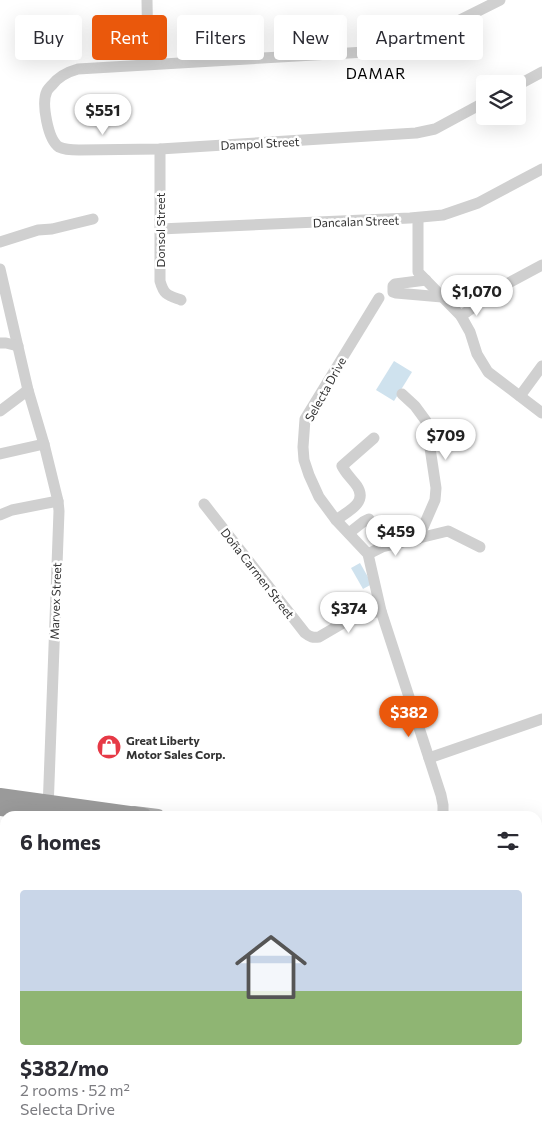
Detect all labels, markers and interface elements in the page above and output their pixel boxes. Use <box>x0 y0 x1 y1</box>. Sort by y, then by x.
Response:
chip: Buy <box>15 15 82 60</box>
chip: Rent <box>92 15 167 60</box>
chip: Filters <box>177 15 264 60</box>
chip: New <box>274 15 347 60</box>
chip: Apartment <box>357 15 483 60</box>
district label: DAMAR <box>346 64 406 82</box>
map controls <box>476 75 526 125</box>
button: layers <box>476 75 526 125</box>
pin: $551 <box>73 94 133 136</box>
text: $551 <box>85 100 121 119</box>
street label: Dampol Street <box>220 134 300 152</box>
street label: Donsol Street <box>153 193 167 267</box>
street label: Dancalan Street <box>312 212 400 230</box>
pin: $1,070 <box>436 274 518 317</box>
text: $1,070 <box>452 281 502 300</box>
street label: Selecta Drive <box>302 354 348 424</box>
pin: $709 <box>416 418 476 461</box>
text: $709 <box>427 425 465 444</box>
pin: $459 <box>366 514 426 557</box>
text: $459 <box>377 521 415 540</box>
street label: Doña Carmen Street <box>218 525 298 621</box>
street label: Marvex Street <box>47 562 63 640</box>
pin: $374 <box>319 592 379 634</box>
text: $374 <box>331 598 367 617</box>
pin: $382 <box>379 696 439 738</box>
text: $382 <box>390 702 428 721</box>
place label: Great Liberty Motor Sales Corp. <box>126 733 225 761</box>
shop icon: Great Liberty Motor Sales Corp. <box>96 734 122 760</box>
icon: filters <box>494 827 522 855</box>
text: 6 homes <box>20 829 101 854</box>
icon: home <box>226 922 316 1012</box>
text: $382/mo <box>20 1055 109 1080</box>
text: 2 rooms · 52 m² <box>20 1080 130 1099</box>
text: Selecta Drive <box>20 1099 115 1118</box>

